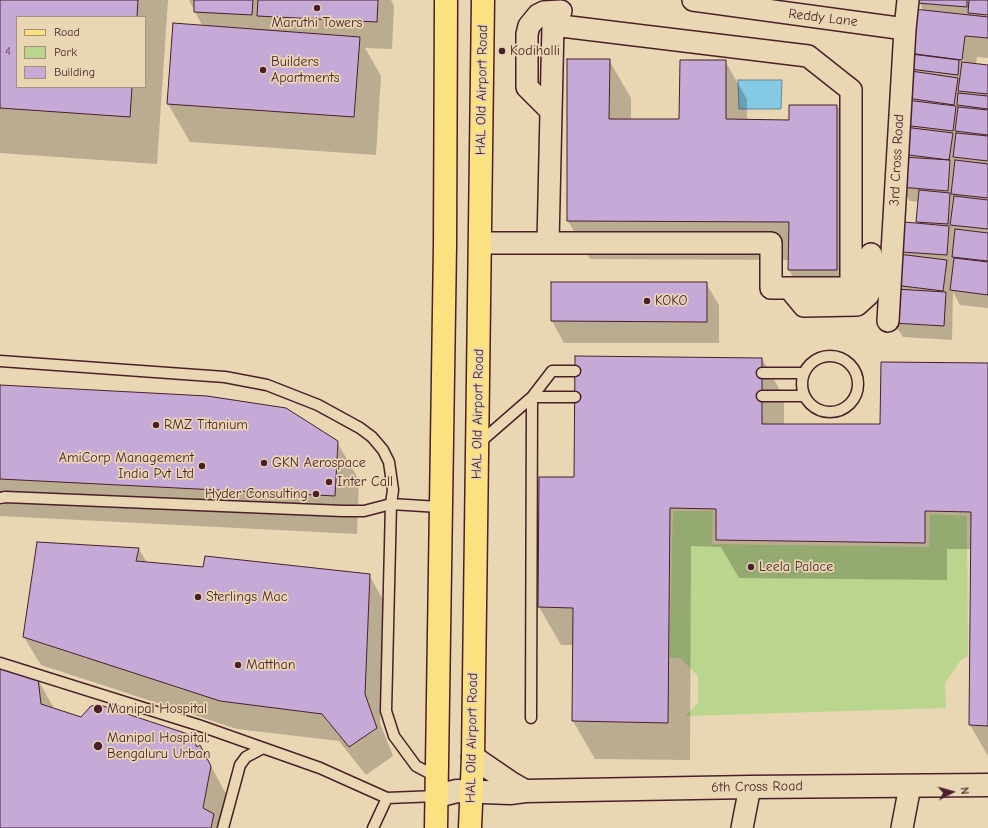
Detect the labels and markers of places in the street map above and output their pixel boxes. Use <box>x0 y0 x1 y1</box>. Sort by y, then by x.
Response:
marker: Maruthi Towers <box>312 3 322 13</box>
place label: Maruthi Towers <box>272 15 362 31</box>
place label: Kodihalli <box>510 43 560 59</box>
marker: Kodihalli <box>497 46 507 56</box>
place label: Builders Apartments <box>271 54 340 86</box>
marker: Builders Apartments <box>258 65 268 75</box>
place label: KOKO <box>655 293 688 309</box>
marker: KOKO <box>642 296 652 306</box>
place label: RMZ Titanium <box>164 417 248 433</box>
marker: RMZ Titanium <box>151 420 161 430</box>
place label: AmiCorp Management India Pvt Ltd <box>59 450 194 482</box>
place label: GKN Aerospace <box>272 455 366 471</box>
marker: GKN Aerospace <box>259 458 269 468</box>
marker: AmiCorp Management India Pvt Ltd <box>197 461 207 471</box>
place label: Inter Call <box>337 474 393 490</box>
marker: Inter Call <box>324 477 334 487</box>
place label: Hyder Consulting <box>205 486 308 502</box>
marker: Hyder Consulting <box>311 489 321 499</box>
place label: Leela Palace <box>759 559 833 575</box>
marker: Leela Palace <box>746 562 756 572</box>
place label: Sterlings Mac <box>206 589 288 605</box>
marker: Sterlings Mac <box>193 592 203 602</box>
place label: Matthan <box>246 657 295 673</box>
marker: Matthan <box>233 660 243 670</box>
place label: Manipal Hospital <box>107 701 207 717</box>
marker: Manipal Hospital <box>92 703 104 715</box>
place label: Manipal Hospital, Bengaluru Urban <box>107 730 210 762</box>
marker: Manipal Hospital, Bengaluru Urban <box>92 740 104 752</box>

